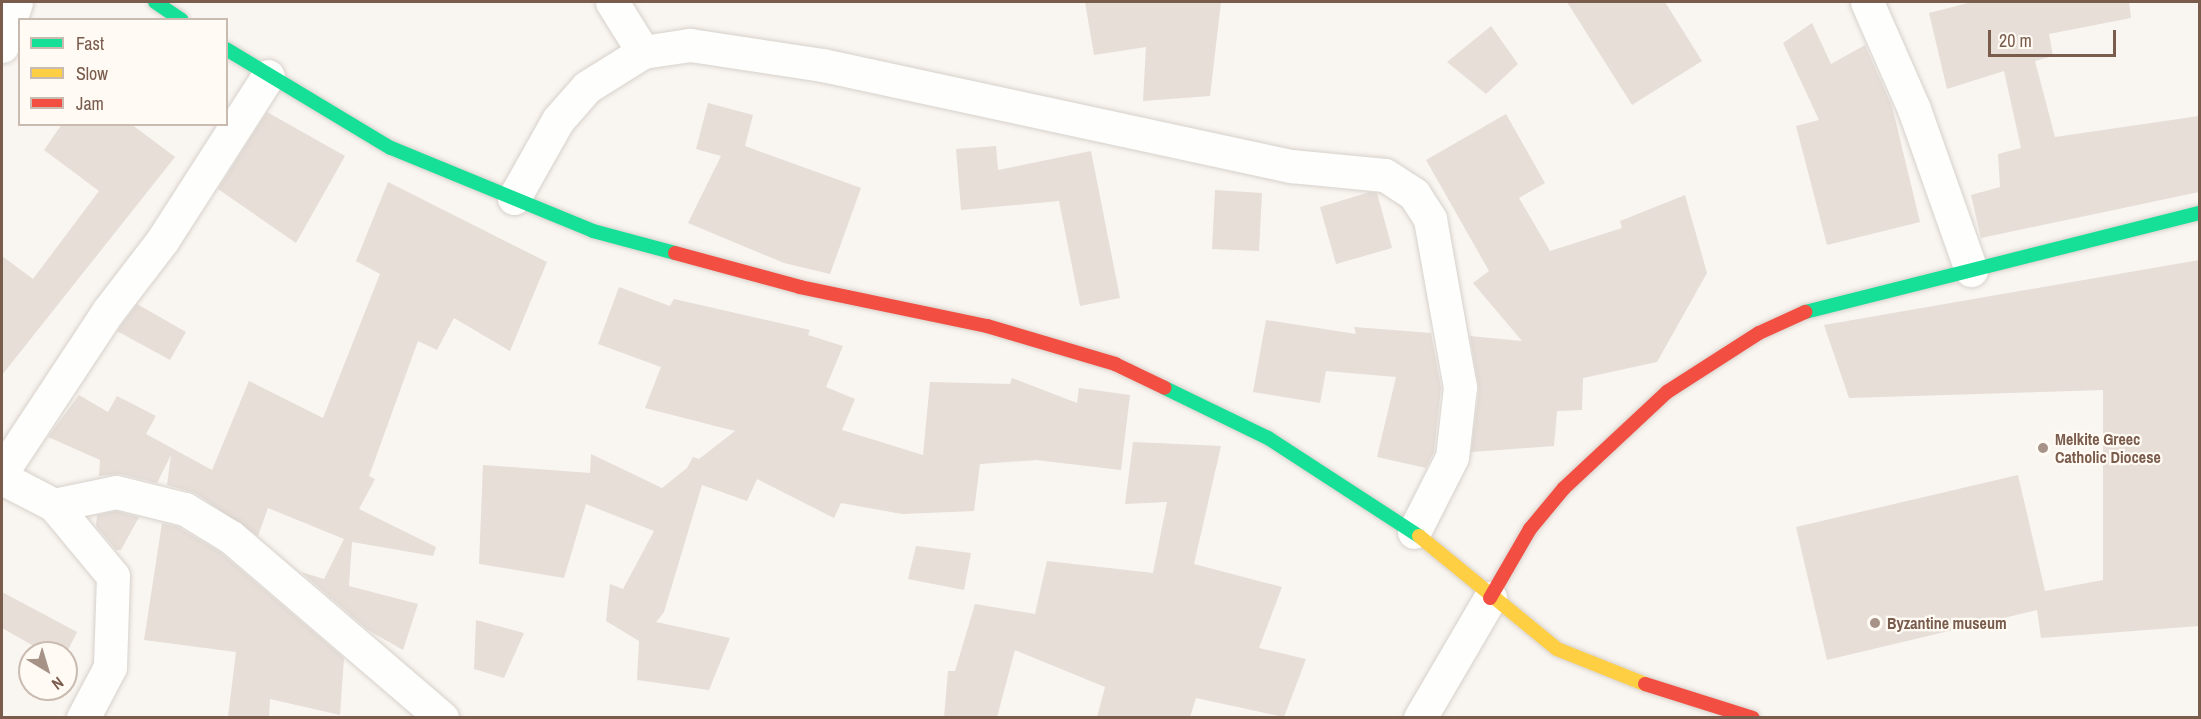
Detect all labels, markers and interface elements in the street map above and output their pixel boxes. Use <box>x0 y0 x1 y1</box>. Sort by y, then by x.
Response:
legend <box>18 18 228 126</box>
scale bar <box>1991 18 2118 56</box>
text: 20 m <box>1999 28 2032 53</box>
text: Fast <box>76 31 104 56</box>
text: Slow <box>76 61 108 86</box>
text: Jam <box>76 91 104 116</box>
place label: Melkite Greec Catholic Diocese <box>2055 429 2161 467</box>
marker: Melkite Greec Catholic Diocese <box>2036 441 2050 455</box>
place label: Byzantine museum <box>1887 613 2007 633</box>
marker: Byzantine museum <box>1868 616 1882 630</box>
north arrow <box>18 641 78 701</box>
text: N <box>47 672 68 695</box>

